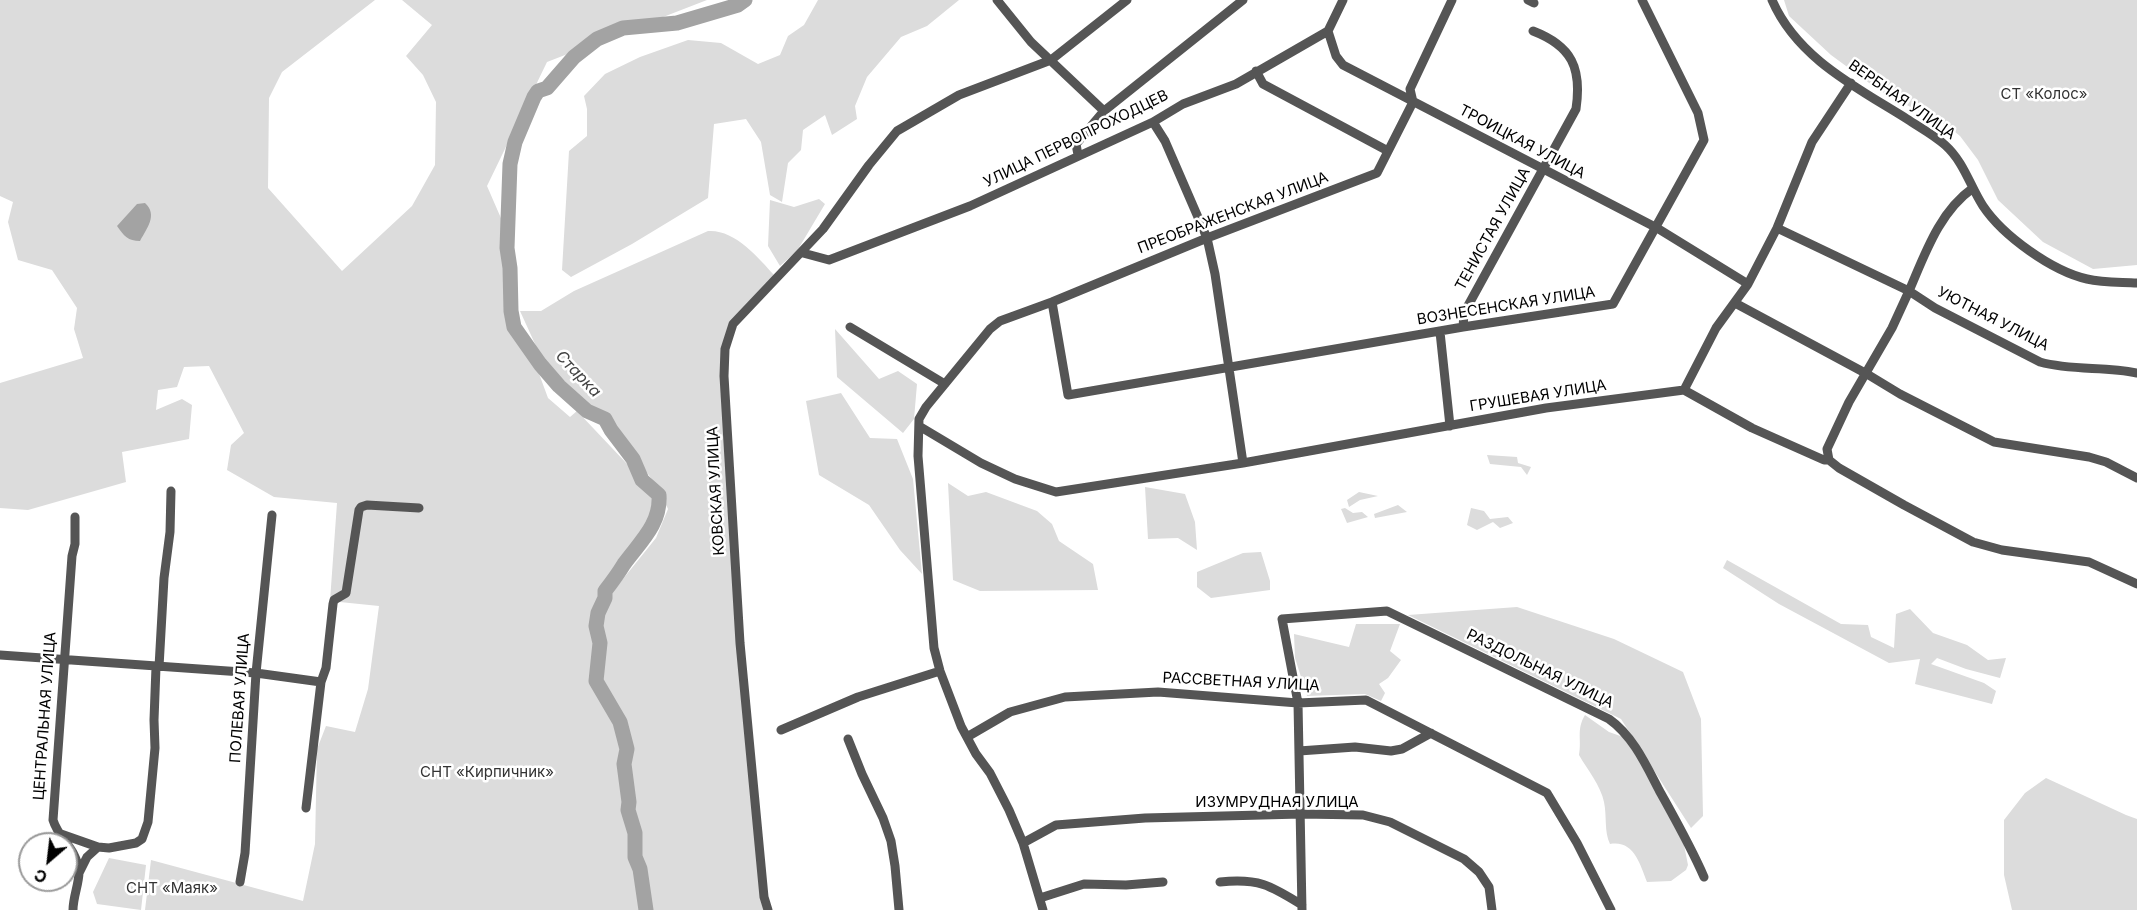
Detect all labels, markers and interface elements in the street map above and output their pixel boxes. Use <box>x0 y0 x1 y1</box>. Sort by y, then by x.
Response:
street label: ВЕРБНАЯ УЛИЦА <box>1845 56 1959 144</box>
park label: СТ «Колос» <box>2000 85 2088 103</box>
street label: УЛИЦА ПЕРВОПРОХОДЦЕВ <box>981 86 1171 192</box>
street label: ТРОИЦКАЯ УЛИЦА <box>1456 101 1588 183</box>
street label: ТЕНИСТАЯ УЛИЦА <box>1452 164 1534 294</box>
street label: ПРЕОБРАЖЕНСКАЯ УЛИЦА <box>1135 168 1331 258</box>
street label: ВОЗНЕСЕНСКАЯ УЛИЦА <box>1416 283 1596 329</box>
street label: УЮТНАЯ УЛИЦА <box>1934 283 2052 355</box>
water label: Старка <box>551 347 605 401</box>
street label: ГРУШЕВАЯ УЛИЦА <box>1468 376 1608 416</box>
street label: КОВСКАЯ УЛИЦА <box>704 426 728 556</box>
street label: РАЗДОЛЬНАЯ УЛИЦА <box>1464 626 1616 712</box>
street label: ЦЕНТРАЛЬНАЯ УЛИЦА <box>30 631 60 801</box>
street label: ПОЛЕВАЯ УЛИЦА <box>226 633 254 763</box>
street label: РАССВЕТНАЯ УЛИЦА <box>1162 669 1320 695</box>
park label: СНТ «Кирпичник» <box>420 763 554 781</box>
street label: ИЗУМРУДНАЯ УЛИЦА <box>1195 793 1359 811</box>
north arrow <box>18 832 78 892</box>
text: С <box>31 865 50 888</box>
park label: СНТ «Маяк» <box>126 879 218 897</box>

